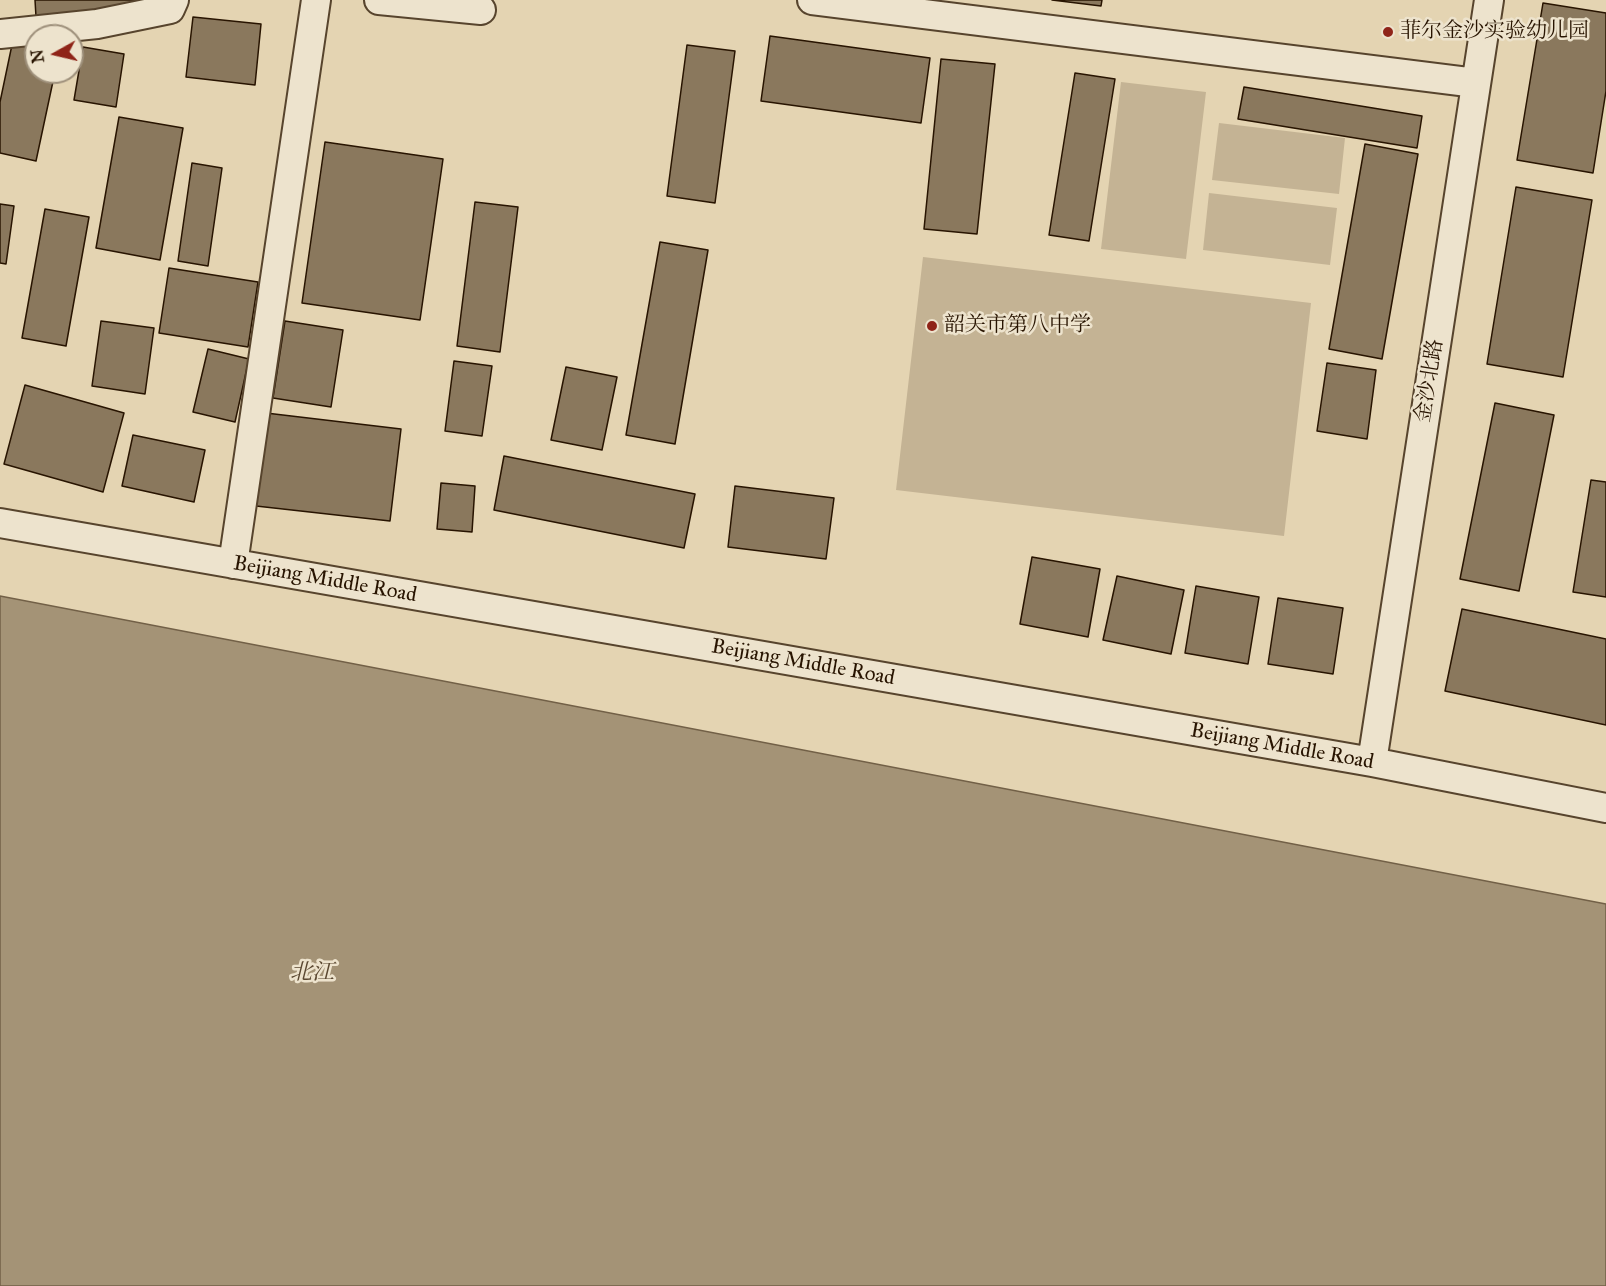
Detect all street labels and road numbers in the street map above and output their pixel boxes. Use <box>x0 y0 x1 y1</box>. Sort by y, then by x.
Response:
street label: 金沙北路 <box>1411 338 1449 424</box>
street label: Beijiang Middle Road <box>231 551 419 609</box>
street label: Beijiang Middle Road <box>709 634 897 692</box>
street label: Beijiang Middle Road <box>1188 718 1376 776</box>

